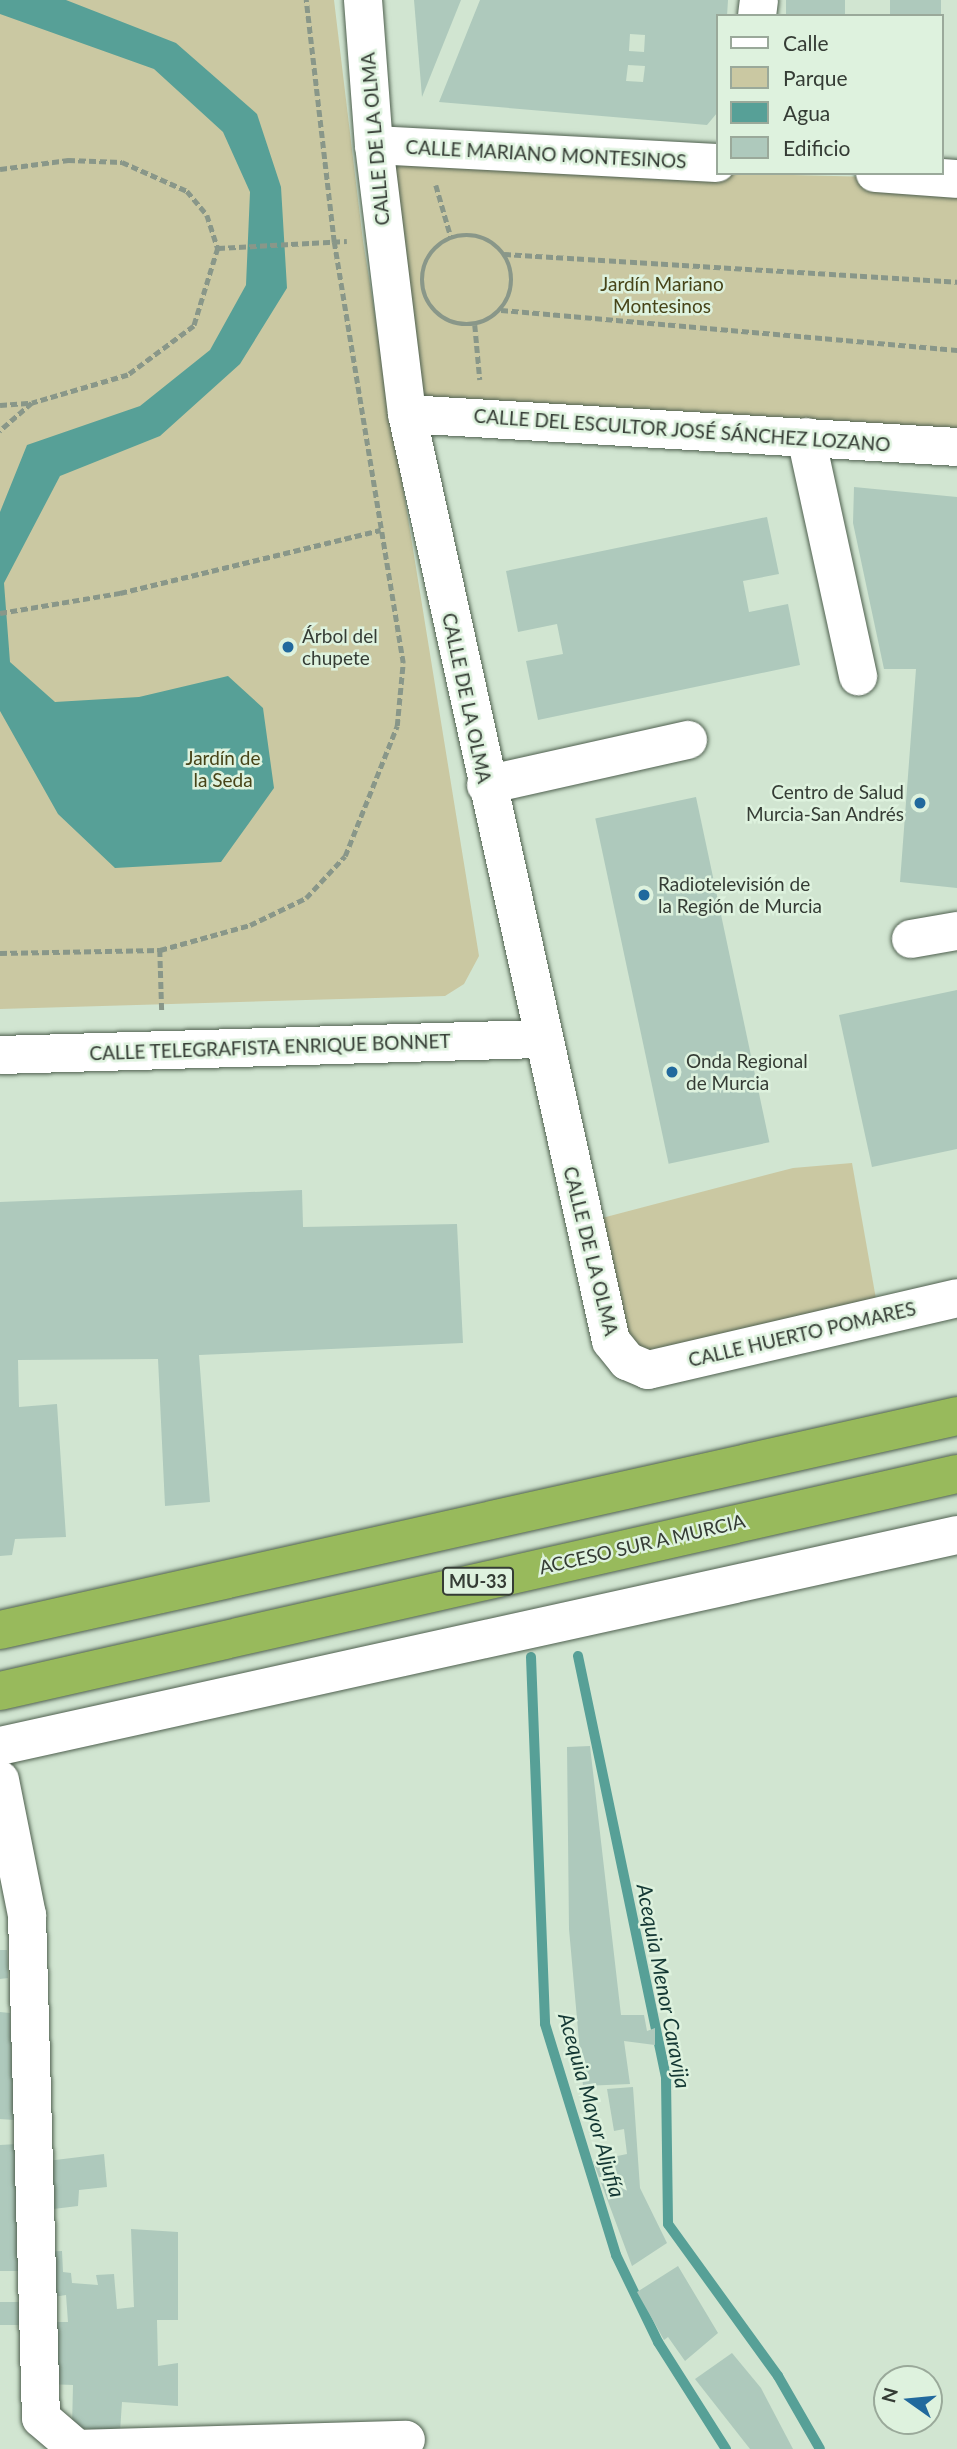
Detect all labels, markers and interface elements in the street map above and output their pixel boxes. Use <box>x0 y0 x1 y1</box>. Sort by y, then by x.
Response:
legend <box>716 14 943 175</box>
text: Calle <box>783 30 828 55</box>
street label: CALLE DE LA OLMA <box>356 51 394 227</box>
text: Parque <box>783 65 848 90</box>
text: Agua <box>783 100 830 125</box>
street label: CALLE MARIANO MONTESINOS <box>405 135 687 173</box>
text: Edificio <box>783 135 850 160</box>
park label: Jardín Mariano Montesinos <box>600 273 724 317</box>
street label: CALLE DEL ESCULTOR JOSÉ SÁNCHEZ LOZANO <box>472 404 892 456</box>
street label: CALLE DE LA OLMA <box>438 610 496 786</box>
place label: Árbol del chupete <box>302 625 378 669</box>
marker: Árbol del chupete <box>280 639 296 655</box>
park label: Jardín de la Seda <box>186 747 260 791</box>
place label: Centro de Salud Murcia-San Andrés <box>745 781 904 825</box>
marker: Centro de Salud Murcia-San Andrés <box>910 793 930 813</box>
place label: Radiotelevisión de la Región de Murcia <box>658 873 822 917</box>
marker: Radiotelevisión de la Región de Murcia <box>636 887 652 903</box>
street label: CALLE TELEGRAFISTA ENRIQUE BONNET <box>88 1029 452 1065</box>
place label: Onda Regional de Murcia <box>686 1050 808 1094</box>
marker: Onda Regional de Murcia <box>664 1064 680 1080</box>
street label: CALLE DE LA OLMA <box>559 1164 623 1338</box>
street label: CALLE HUERTO POMARES <box>686 1297 918 1371</box>
street label: ACCESO SUR A MURCIA <box>536 1509 748 1579</box>
road number: MU-33 <box>441 1566 515 1596</box>
water label: Acequia Menor Caravija <box>632 1881 696 2091</box>
water label: Acequia Mayor Aljufía <box>553 2009 631 2201</box>
north arrow <box>873 2365 943 2435</box>
text: N <box>876 2385 902 2405</box>

